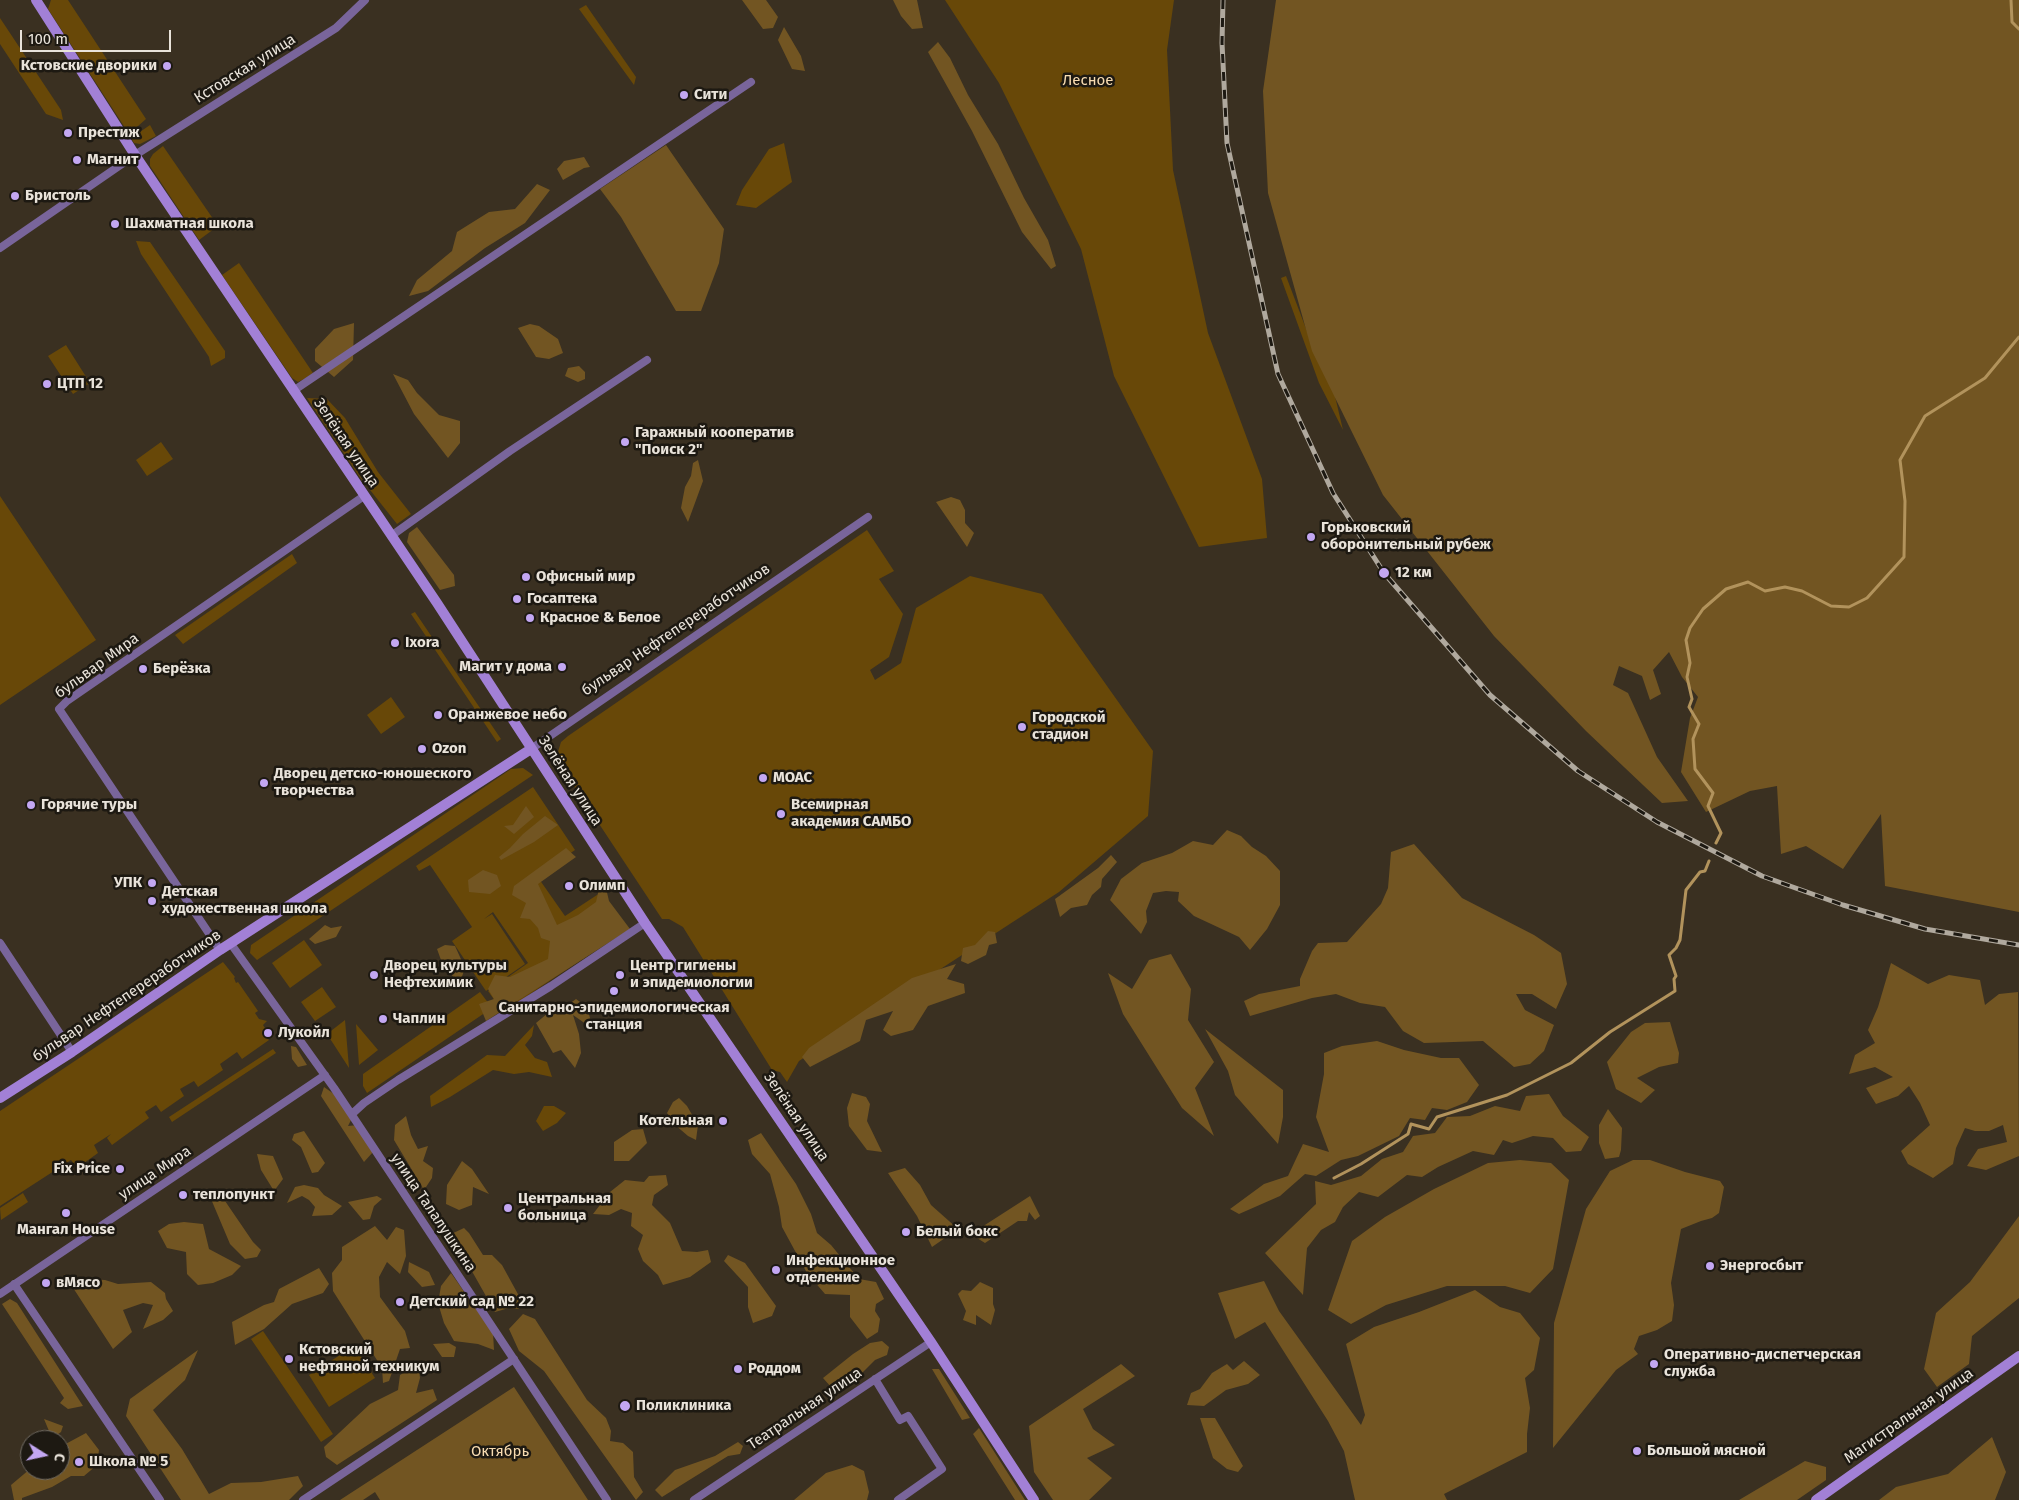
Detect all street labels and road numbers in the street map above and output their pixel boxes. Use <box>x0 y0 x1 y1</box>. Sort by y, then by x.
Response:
street label: Кстовская улица <box>191 31 299 107</box>
street label: Зелёная улица <box>310 395 382 491</box>
street label: бульвар Нефтепереработчиков <box>578 560 774 700</box>
street label: бульвар Мира <box>52 630 142 702</box>
street label: Зелёная улица <box>534 733 606 829</box>
street label: бульвар Нефтепереработчиков <box>29 926 225 1066</box>
street label: Зелёная улица <box>760 1069 832 1165</box>
street label: улица Мира <box>115 1142 195 1204</box>
street label: улица Талалушкина <box>387 1150 479 1276</box>
street label: Театральная улица <box>744 1364 866 1454</box>
street label: Магистральная улица <box>1841 1365 1977 1467</box>

